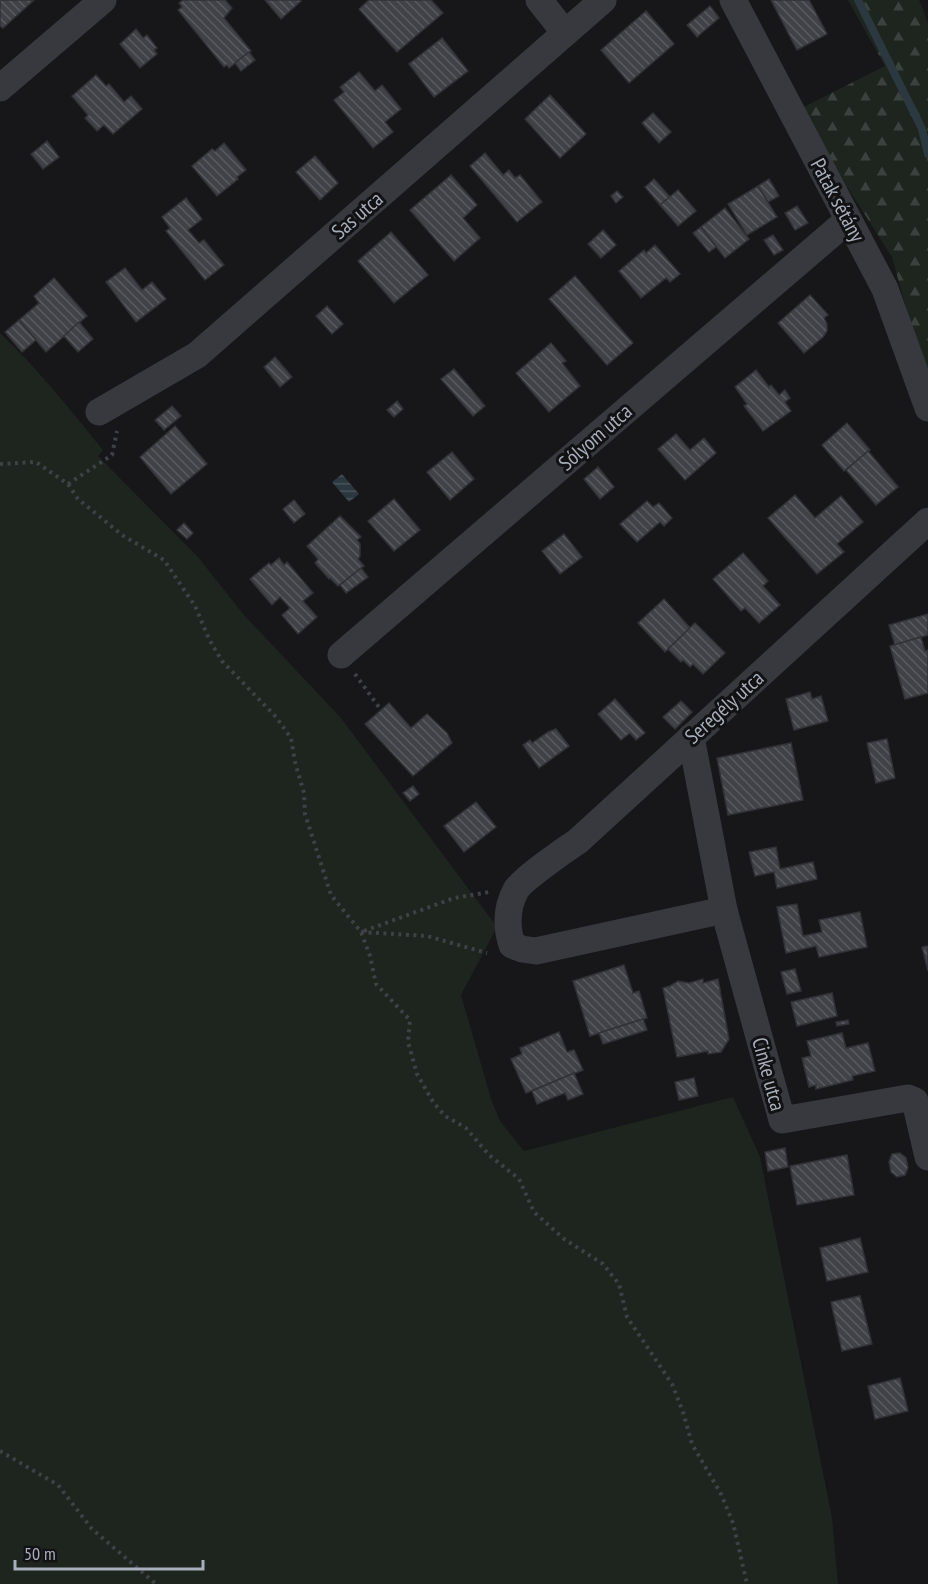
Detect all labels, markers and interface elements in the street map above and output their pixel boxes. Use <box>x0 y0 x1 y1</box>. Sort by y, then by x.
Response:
street label: Patak sétány <box>805 154 871 246</box>
street label: Sas utca <box>326 185 388 245</box>
street label: Sólyom utca <box>553 398 637 476</box>
street label: Seregély utca <box>679 665 769 749</box>
street label: Cinke utca <box>746 1034 792 1114</box>
scale bar <box>15 1533 202 1571</box>
text: 50 m <box>24 1542 56 1565</box>

